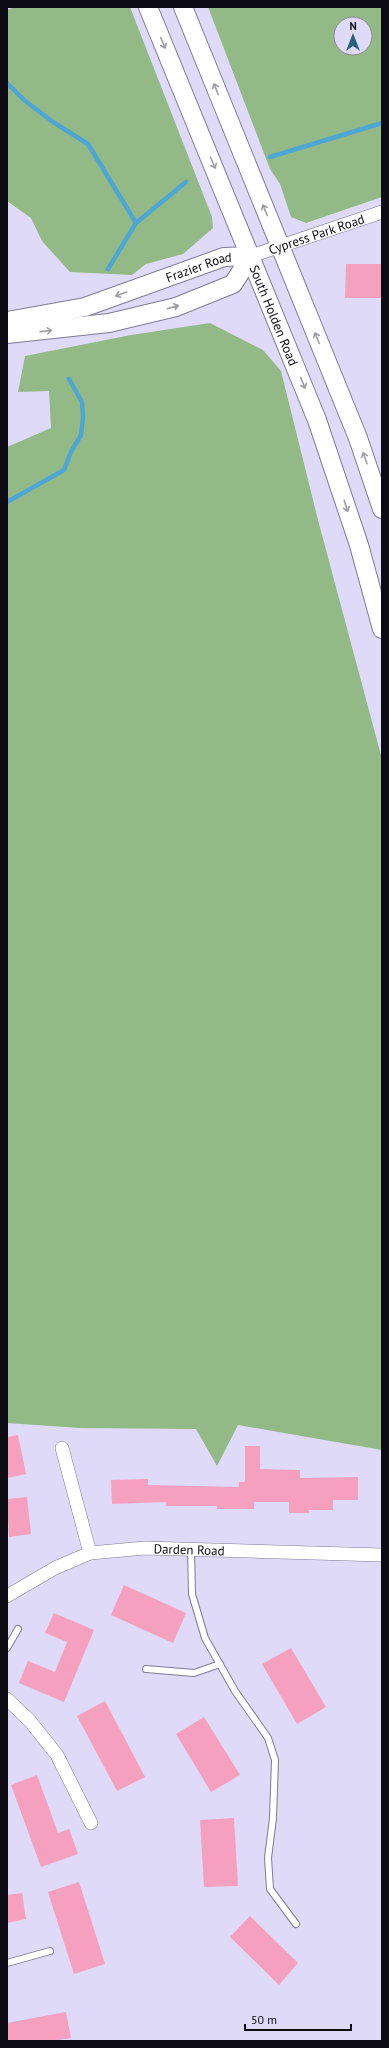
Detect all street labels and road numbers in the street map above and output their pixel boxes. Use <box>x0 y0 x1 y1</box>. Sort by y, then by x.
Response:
street label: Cypress Park Road <box>266 210 367 258</box>
street label: Frazier Road <box>163 248 232 286</box>
street label: South Holden Road <box>246 262 302 368</box>
street label: Darden Road <box>153 1540 225 1559</box>

